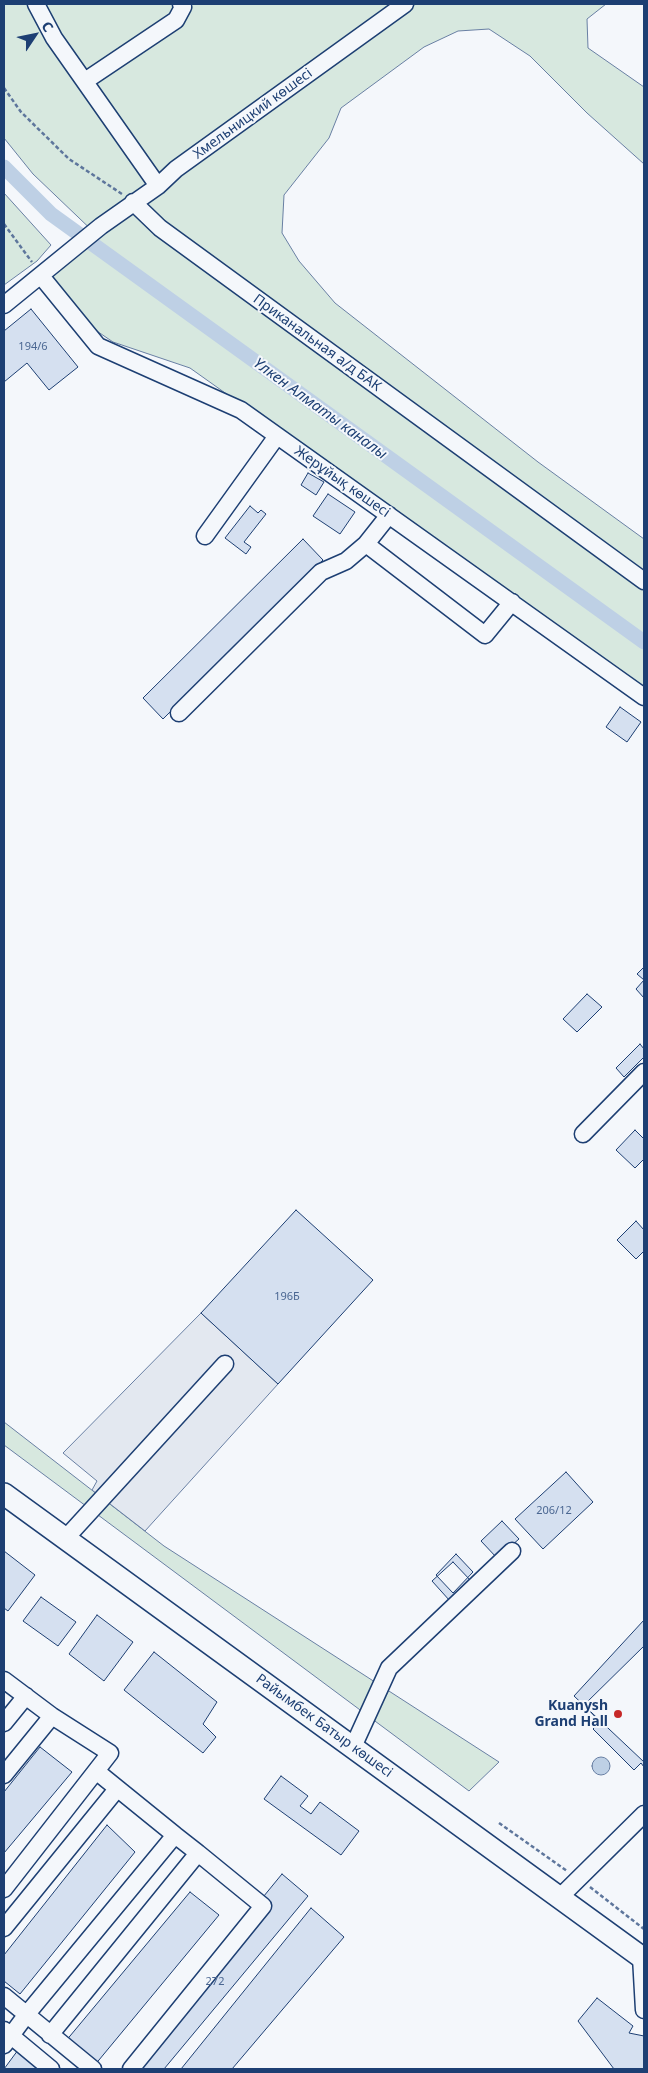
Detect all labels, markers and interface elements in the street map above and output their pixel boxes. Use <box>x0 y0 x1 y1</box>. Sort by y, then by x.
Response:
north arrow <box>10 10 60 60</box>
text: С <box>37 17 58 35</box>
street label: Хмельницкий көшесі <box>190 65 316 163</box>
street label: Приканальная а/д БАК <box>250 291 384 395</box>
house number: 194/6 <box>18 340 48 354</box>
water label: Үлкен Алматы каналы <box>250 355 390 463</box>
street label: Жерұйық көшесі <box>291 443 393 521</box>
house number: 196Б <box>274 1290 300 1304</box>
house number: 206/12 <box>536 1504 572 1518</box>
street label: Райымбек Батыр көшесі <box>252 1671 396 1781</box>
place label: Kuanysh Grand Hall <box>534 1698 608 1730</box>
marker: Kuanysh Grand Hall <box>612 1708 624 1720</box>
house number: 272 <box>206 1975 224 1989</box>

